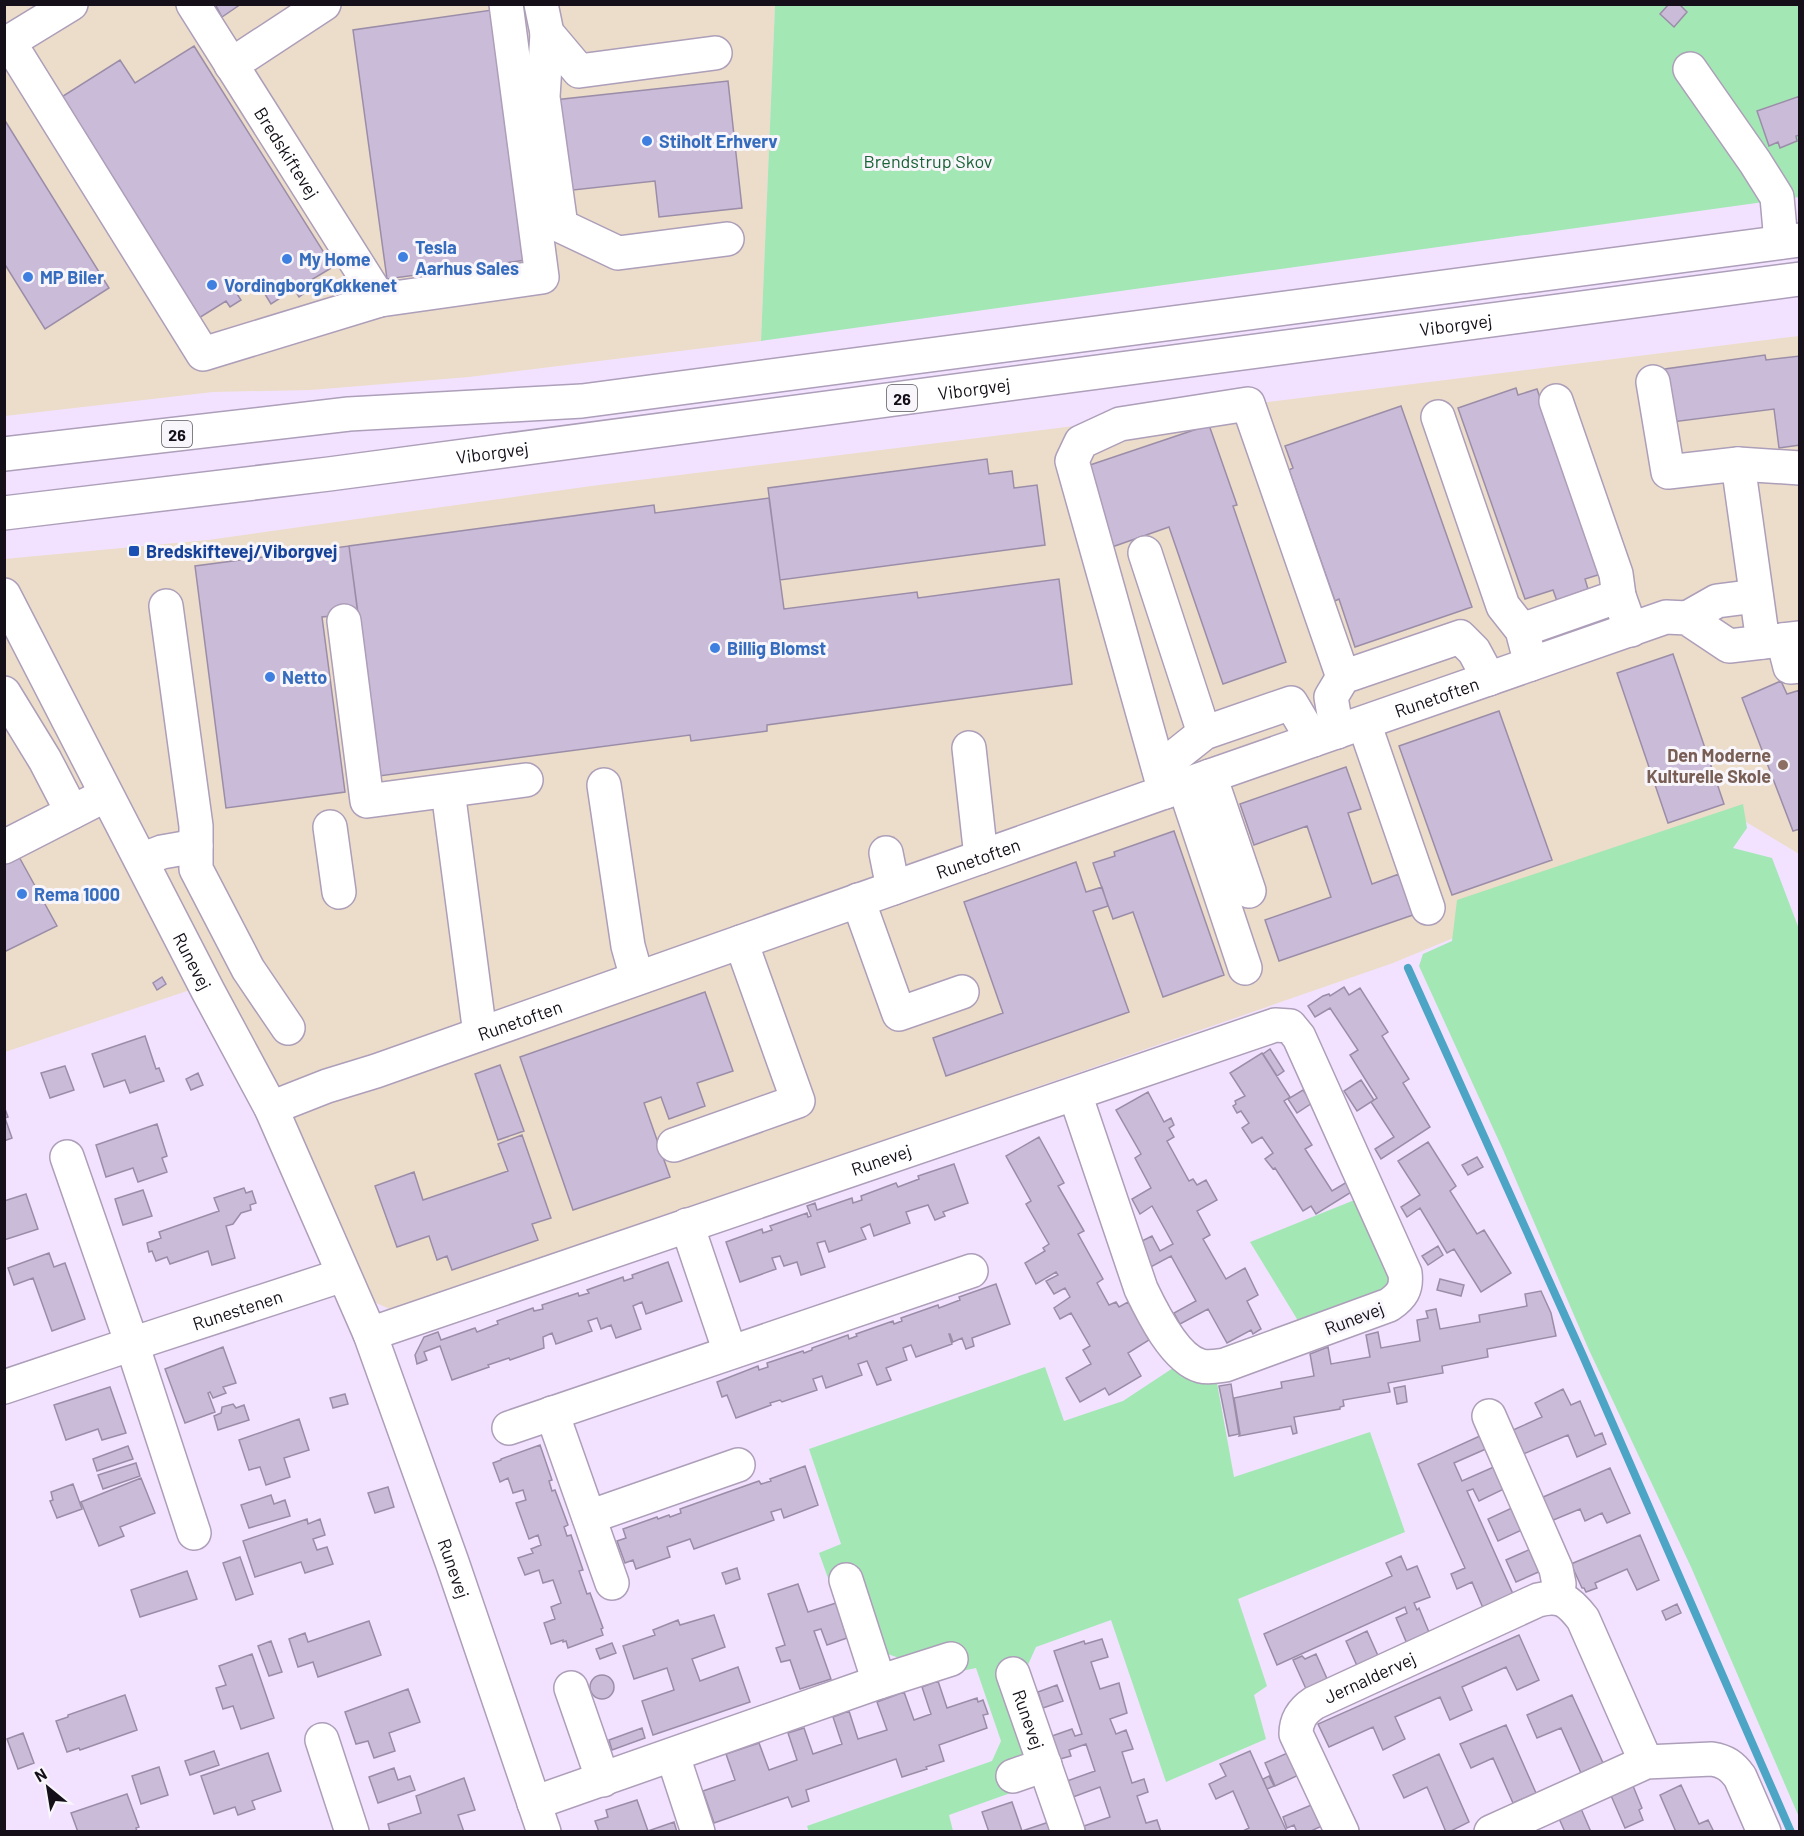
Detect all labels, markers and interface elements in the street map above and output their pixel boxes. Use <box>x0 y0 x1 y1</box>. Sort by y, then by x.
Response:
street label: Bredskiftevej <box>250 103 324 203</box>
place label: Stiholt Erhverv <box>659 130 778 152</box>
marker: Stiholt Erhverv <box>640 134 654 148</box>
park label: Brendstrup Skov <box>864 150 993 172</box>
place label: Tesla Aarhus Sales <box>415 236 519 279</box>
place label: My Home <box>299 248 371 270</box>
marker: Tesla Aarhus Sales <box>396 250 410 264</box>
marker: My Home <box>280 252 294 266</box>
place label: MP Biler <box>40 266 104 288</box>
marker: MP Biler <box>21 270 35 284</box>
place label: VordingborgKøkkenet <box>224 274 397 296</box>
marker: VordingborgKøkkenet <box>205 278 219 292</box>
street label: Viborgvej <box>1418 309 1493 340</box>
street label: Viborgvej <box>936 373 1012 404</box>
road number: 26 <box>887 385 917 411</box>
road number: 26 <box>162 421 192 447</box>
street label: Viborgvej <box>455 437 530 468</box>
place label: Bredskiftevej/Viborgvej <box>146 540 337 562</box>
marker: Bredskiftevej/Viborgvej <box>127 544 141 558</box>
place label: Billig Blomst <box>727 637 826 659</box>
marker: Billig Blomst <box>708 641 722 655</box>
place label: Netto <box>282 666 327 688</box>
marker: Netto <box>263 670 277 684</box>
street label: Runetoften <box>1392 672 1482 722</box>
place label: Den Moderne Kulturelle Skole <box>1646 744 1771 787</box>
marker: Den Moderne Kulturelle Skole <box>1776 758 1790 772</box>
street label: Runetoften <box>933 833 1023 883</box>
place label: Rema 1000 <box>34 883 120 905</box>
marker: Rema 1000 <box>15 887 29 901</box>
street label: Runevej <box>169 929 217 994</box>
street label: Runetoften <box>475 995 565 1045</box>
street label: Runevej <box>848 1139 914 1180</box>
street label: Runestenen <box>190 1285 285 1334</box>
street label: Runevej <box>1321 1297 1387 1339</box>
street label: Runevej <box>433 1535 475 1601</box>
street label: Jernaldervej <box>1320 1647 1419 1708</box>
street label: Runevej <box>1008 1686 1049 1752</box>
north arrow <box>18 1758 78 1818</box>
text: N <box>31 1764 50 1785</box>

